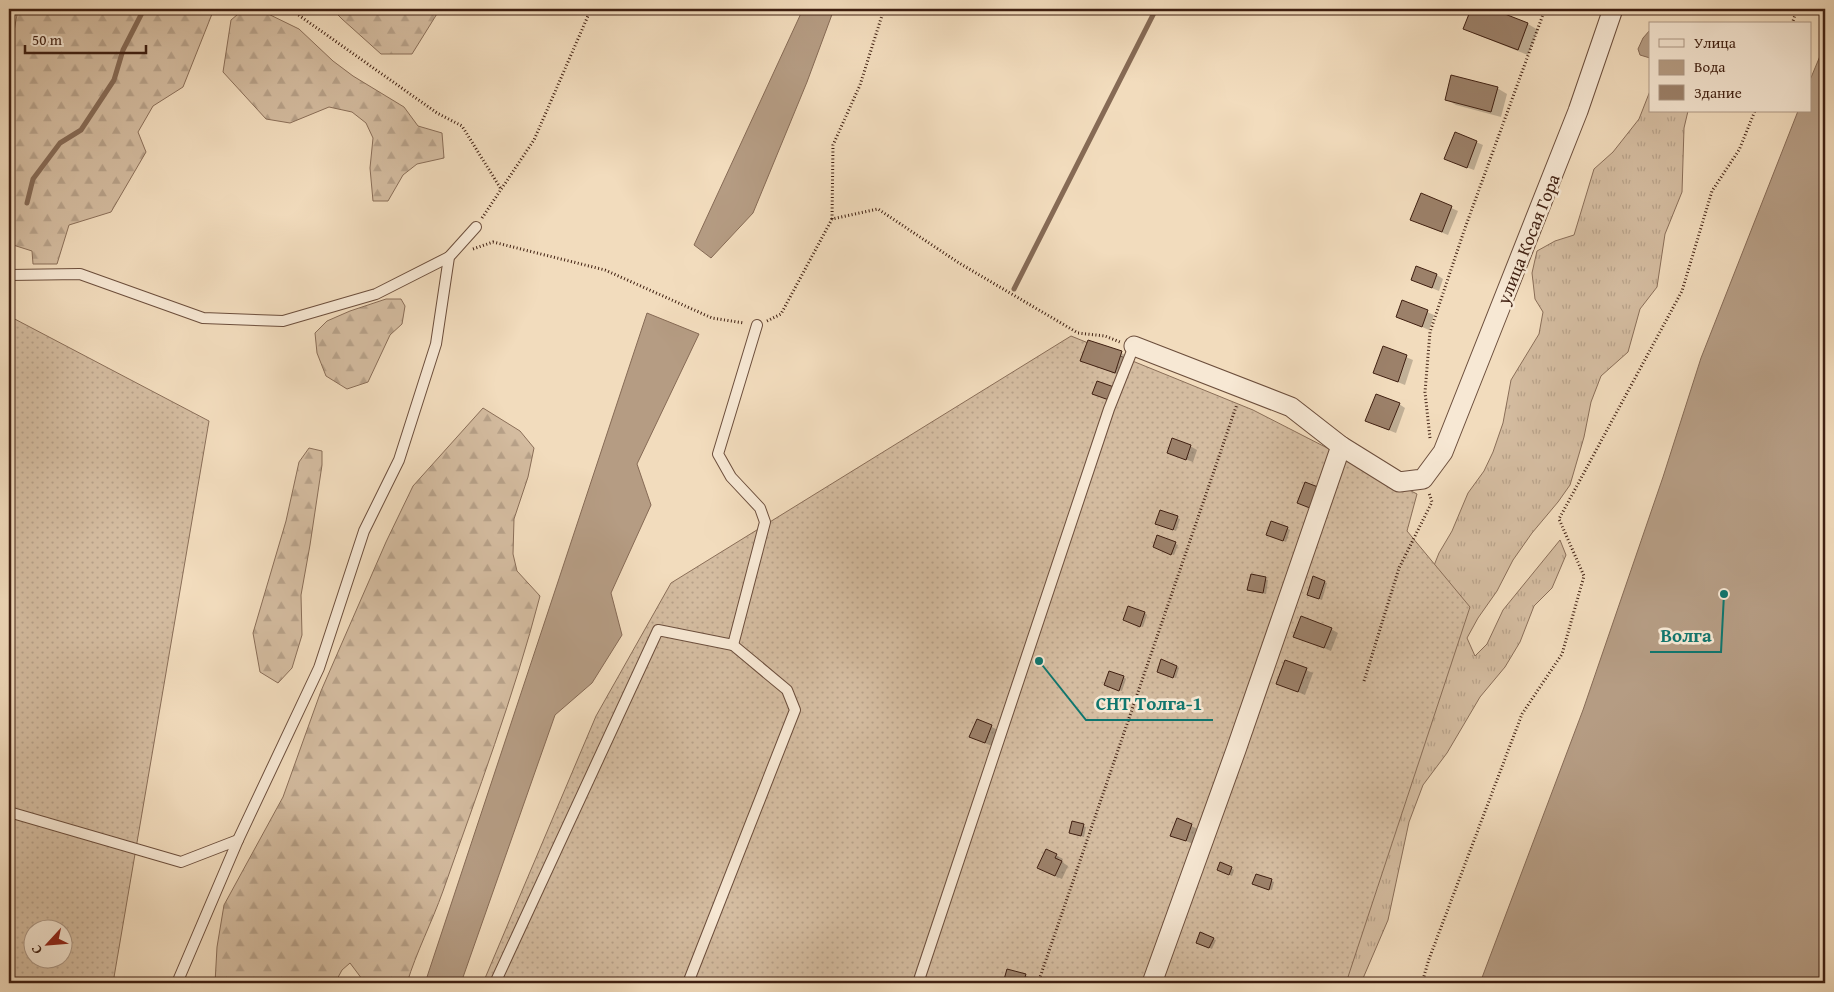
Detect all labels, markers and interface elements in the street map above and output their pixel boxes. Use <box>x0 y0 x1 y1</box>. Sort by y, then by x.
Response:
scale bar <box>25 22 146 54</box>
legend <box>1649 22 1812 112</box>
text: 50 m <box>32 29 63 50</box>
text: Улица <box>1694 32 1737 53</box>
text: Вода <box>1694 56 1726 77</box>
text: Здание <box>1694 82 1742 103</box>
street label: улица Косая Гора <box>1489 169 1567 309</box>
callout: Волга <box>1650 618 1721 652</box>
text: Волга <box>1660 621 1712 649</box>
callout: СНТ Толга-1 <box>1086 686 1213 720</box>
text: СНТ Толга-1 <box>1096 689 1202 717</box>
north arrow <box>22 920 72 970</box>
text: С <box>26 942 47 958</box>

